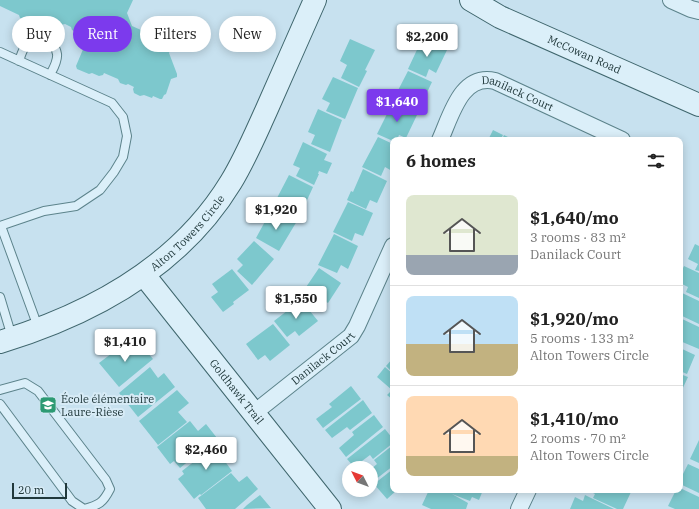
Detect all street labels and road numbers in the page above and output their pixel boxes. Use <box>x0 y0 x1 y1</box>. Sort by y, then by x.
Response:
street label: McCowan Road <box>546 32 624 77</box>
street label: Danilack Court <box>481 73 556 114</box>
street label: Alton Towers Circle <box>148 192 228 274</box>
street label: Danilack Court <box>288 330 358 388</box>
street label: Goldhawk Trail <box>207 356 267 427</box>

